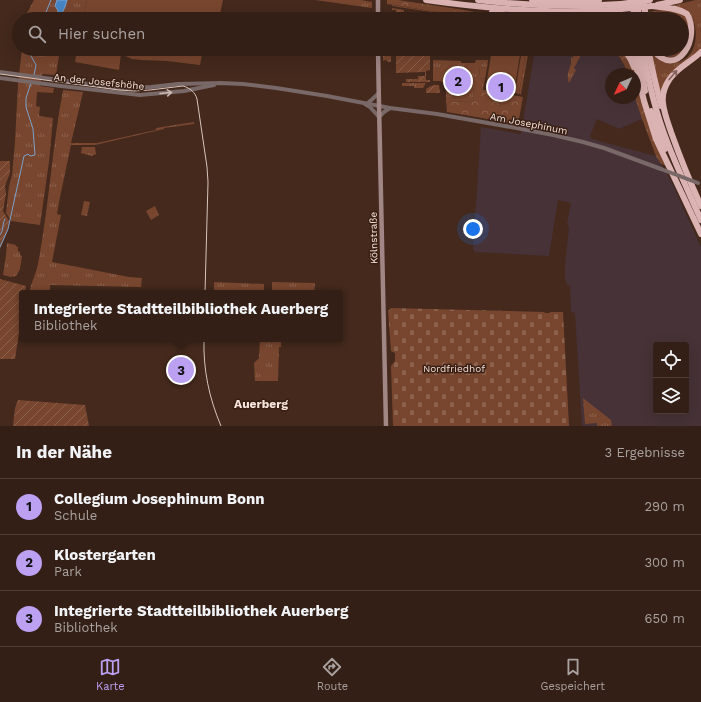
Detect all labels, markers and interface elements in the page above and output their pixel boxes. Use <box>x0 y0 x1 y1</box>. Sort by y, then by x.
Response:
search box <box>12 12 689 56</box>
icon: search <box>26 23 48 45</box>
text: Hier suchen <box>58 25 145 43</box>
pin: 2 <box>445 66 471 96</box>
north arrow <box>605 68 641 104</box>
one-way arrow <box>669 69 678 80</box>
street label: An der Josefshöhe <box>53 71 145 92</box>
pin: 1 <box>488 72 514 102</box>
one-way arrow <box>159 89 172 97</box>
street label: Am Josephinum <box>489 111 569 136</box>
street label: Kölnstraße <box>368 211 379 264</box>
your location <box>463 219 483 239</box>
popup <box>19 290 343 342</box>
text: Integrierte Stadtteilbibliothek Auerberg <box>34 300 328 318</box>
text: Bibliothek <box>34 318 97 333</box>
map controls <box>653 342 689 414</box>
button: locate <box>653 342 689 378</box>
pin: 3 <box>168 355 194 385</box>
park label: Nordfriedhof <box>423 363 485 374</box>
button: layers <box>653 378 689 414</box>
district label: Auerberg <box>234 397 288 411</box>
text: In der Nähe <box>16 442 112 462</box>
text: 3 Ergebnisse <box>604 445 685 460</box>
text: Collegium Josephinum Bonn <box>54 490 265 508</box>
text: 1 <box>26 499 32 514</box>
text: 290 m <box>644 499 685 514</box>
text: Schule <box>54 508 97 523</box>
text: Klostergarten <box>54 546 156 564</box>
text: 2 <box>25 555 33 570</box>
text: 300 m <box>644 555 685 570</box>
text: Park <box>54 564 82 579</box>
text: Integrierte Stadtteilbibliothek Auerberg <box>54 602 348 620</box>
text: 3 <box>25 611 33 626</box>
text: 650 m <box>645 611 685 626</box>
text: Bibliothek <box>54 620 118 635</box>
tab: Karte <box>96 656 125 693</box>
tab: Route <box>317 656 348 693</box>
tab: Gespeichert <box>540 656 605 693</box>

